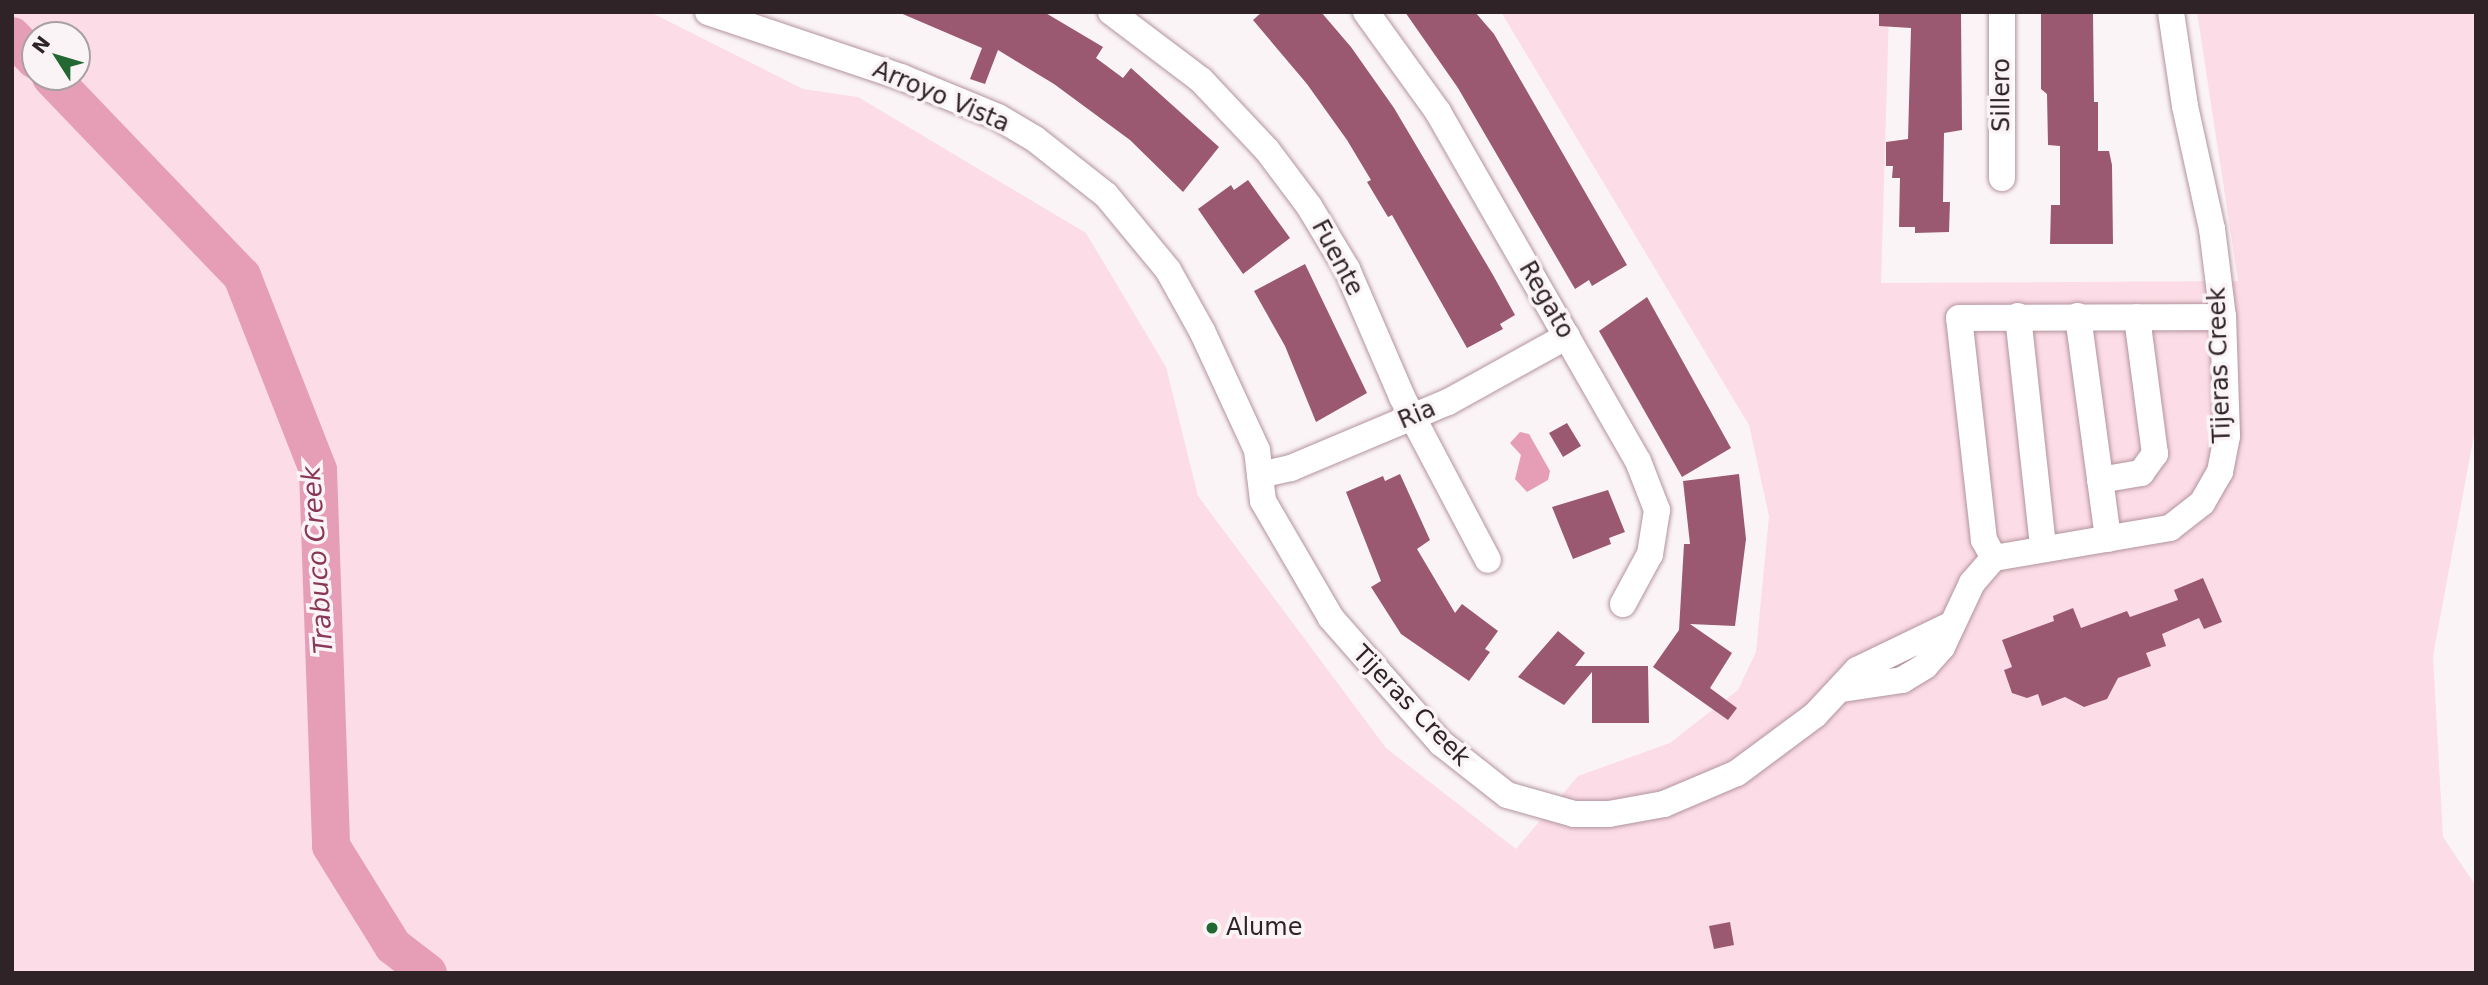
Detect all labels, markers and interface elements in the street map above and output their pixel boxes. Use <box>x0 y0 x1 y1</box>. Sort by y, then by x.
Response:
north arrow <box>21 21 91 91</box>
text: N <box>27 32 54 58</box>
street label: Arroyo Vista <box>868 55 1014 139</box>
street label: Sillero <box>1988 58 2016 132</box>
street label: Fuente <box>1305 215 1369 301</box>
street label: Regato <box>1512 256 1580 344</box>
street label: Tijeras Creek <box>2203 286 2237 444</box>
street label: Ria <box>1394 394 1440 436</box>
water label: Trabuco Creek <box>296 465 340 655</box>
street label: Tijeras Creek <box>1346 640 1476 772</box>
place label: Alume <box>1226 914 1302 942</box>
marker: Alume <box>1204 920 1220 936</box>

